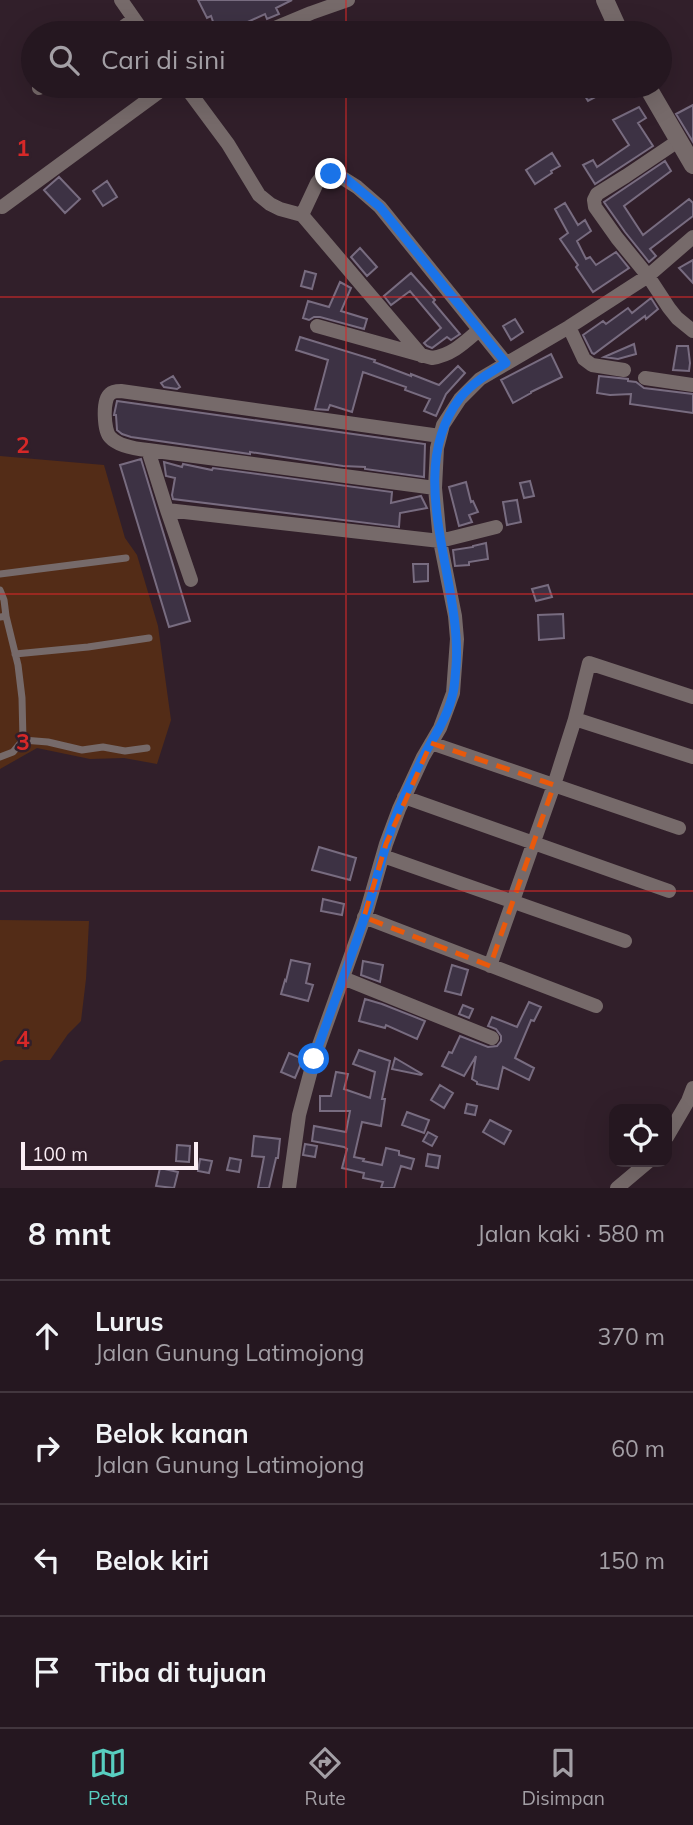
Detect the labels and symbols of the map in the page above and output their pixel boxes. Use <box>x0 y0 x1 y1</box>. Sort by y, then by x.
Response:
text: 1 <box>16 133 30 162</box>
route end <box>315 158 346 189</box>
text: 2 <box>16 430 30 459</box>
text: 3 <box>16 727 30 756</box>
text: 4 <box>16 1024 30 1053</box>
route start <box>298 1043 329 1074</box>
scale bar <box>21 1139 198 1171</box>

